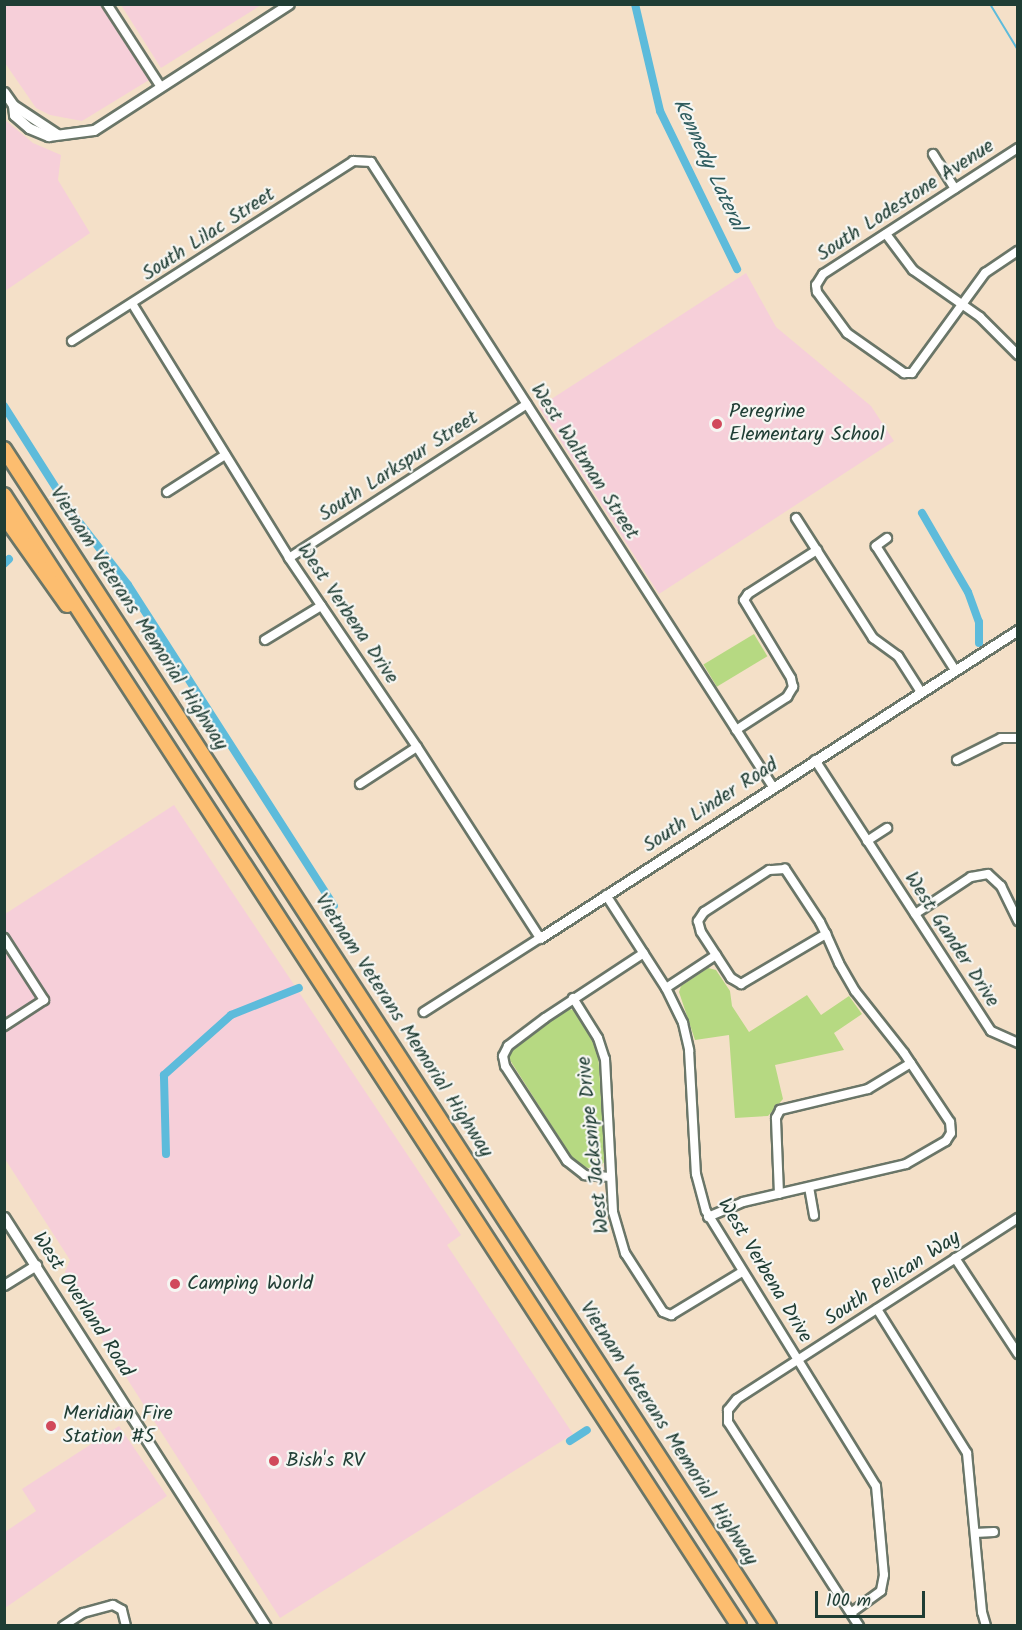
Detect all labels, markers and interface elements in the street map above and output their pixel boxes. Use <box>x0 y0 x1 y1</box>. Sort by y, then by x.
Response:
water label: Kennedy Lateral <box>666 95 750 235</box>
street label: South Lodestone Avenue <box>813 135 999 267</box>
street label: South Lilac Street <box>138 183 280 287</box>
street label: West Waltman Street <box>525 379 643 545</box>
place label: Peregrine Elementary School <box>729 400 885 447</box>
street label: South Larkspur Street <box>315 407 483 527</box>
marker: Peregrine Elementary School <box>710 417 724 431</box>
street label: Vietnam Veterans Memorial Highway <box>44 483 232 755</box>
street label: West Verbena Drive <box>291 539 403 689</box>
street label: South Linder Road <box>639 753 783 859</box>
street label: West Gander Drive <box>898 868 1004 1012</box>
street label: Vietnam Veterans Memorial Highway <box>309 890 497 1162</box>
street label: West Jacksnipe Drive <box>573 1055 615 1235</box>
street label: West Verbena Drive <box>711 1194 817 1348</box>
street label: South Pelican Way <box>821 1226 965 1332</box>
street label: West Overland Road <box>26 1228 138 1382</box>
place label: Camping World <box>187 1272 313 1296</box>
marker: Camping World <box>168 1277 182 1291</box>
street label: Vietnam Veterans Memorial Highway <box>574 1298 762 1570</box>
place label: Meridian Fire Station #5 <box>63 1402 173 1449</box>
marker: Meridian Fire Station #5 <box>44 1419 58 1433</box>
place label: Bish's RV <box>286 1449 364 1473</box>
marker: Bish's RV <box>267 1454 281 1468</box>
scale bar <box>818 1579 928 1617</box>
text: 100 m <box>826 1587 871 1616</box>

